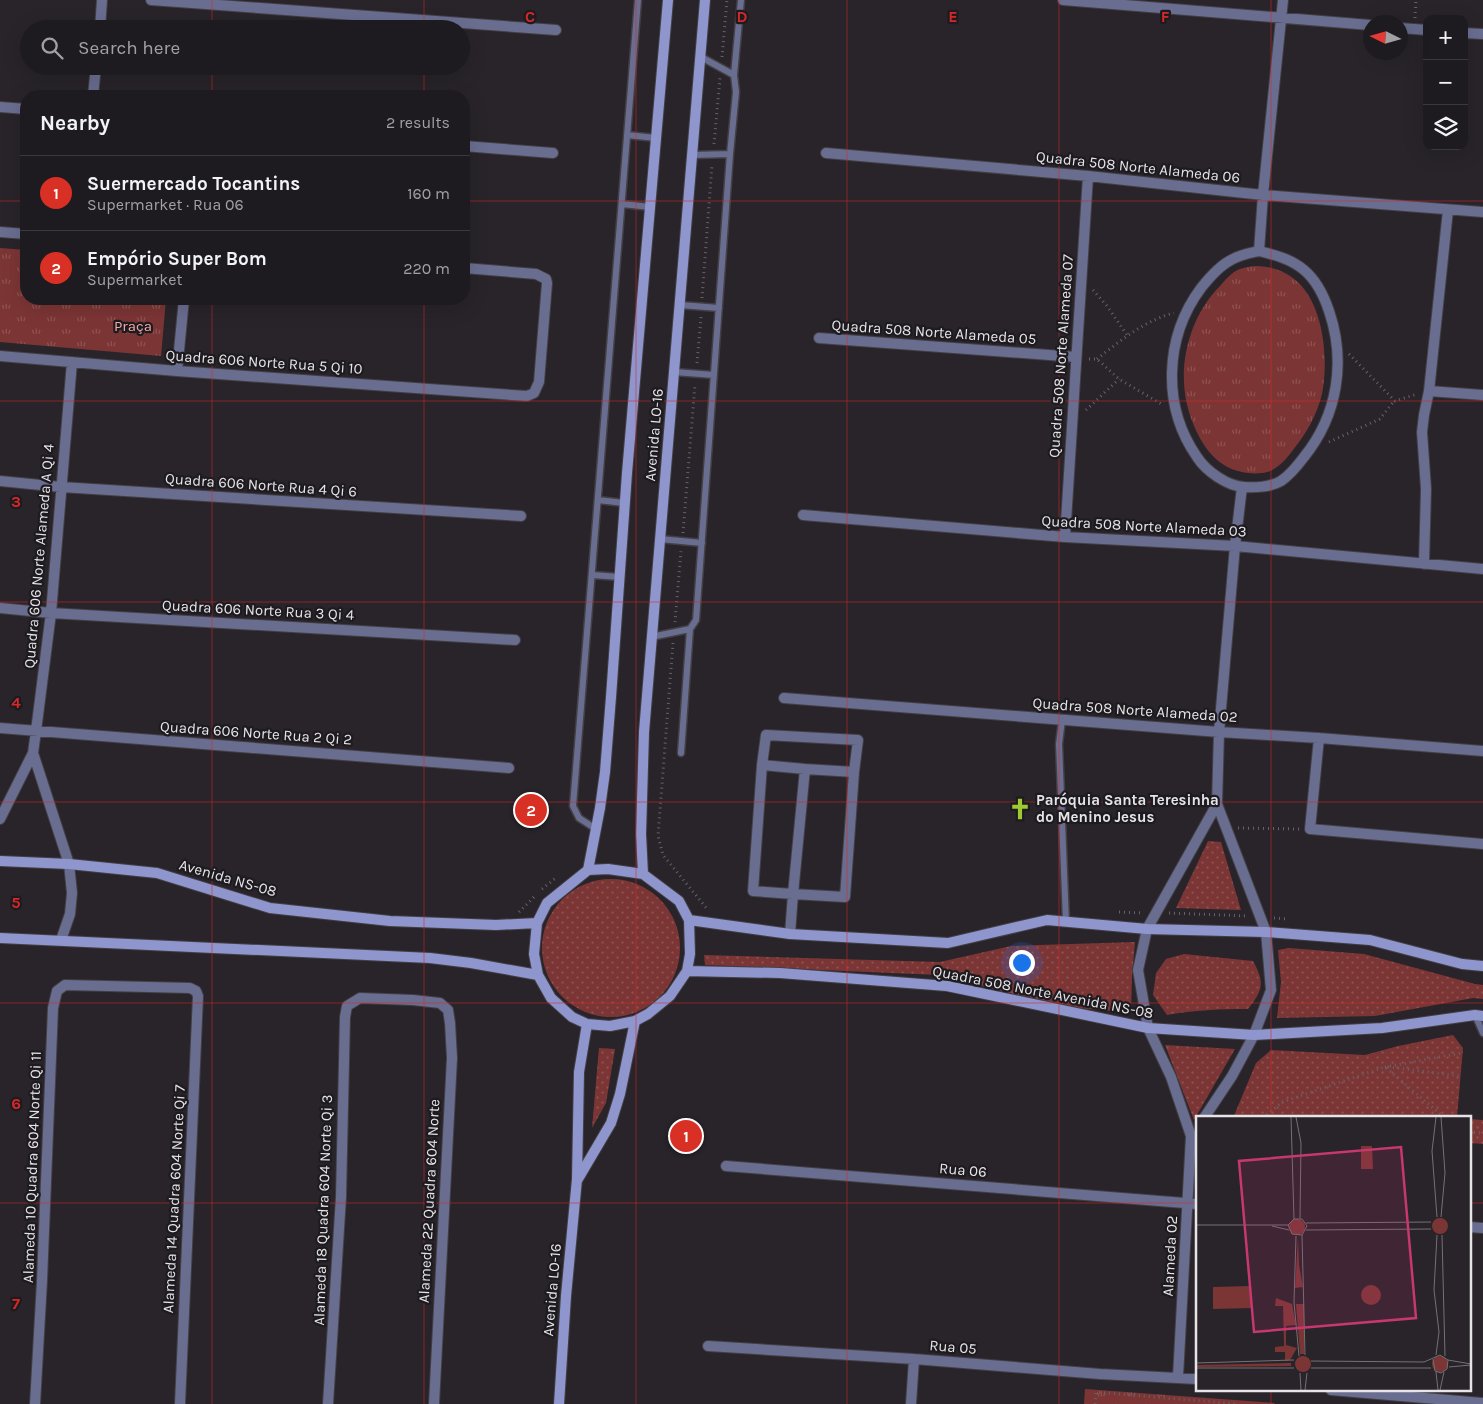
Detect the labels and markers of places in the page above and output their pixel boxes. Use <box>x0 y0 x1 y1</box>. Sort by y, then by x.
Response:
pin: 2 <box>515 791 547 829</box>
place label: Paróquia Santa Teresinha do Menino Jesus <box>1036 791 1219 826</box>
church icon: Paróquia Santa Teresinha do Menino Jesus <box>1007 796 1033 822</box>
pin: 1 <box>670 1117 702 1155</box>

